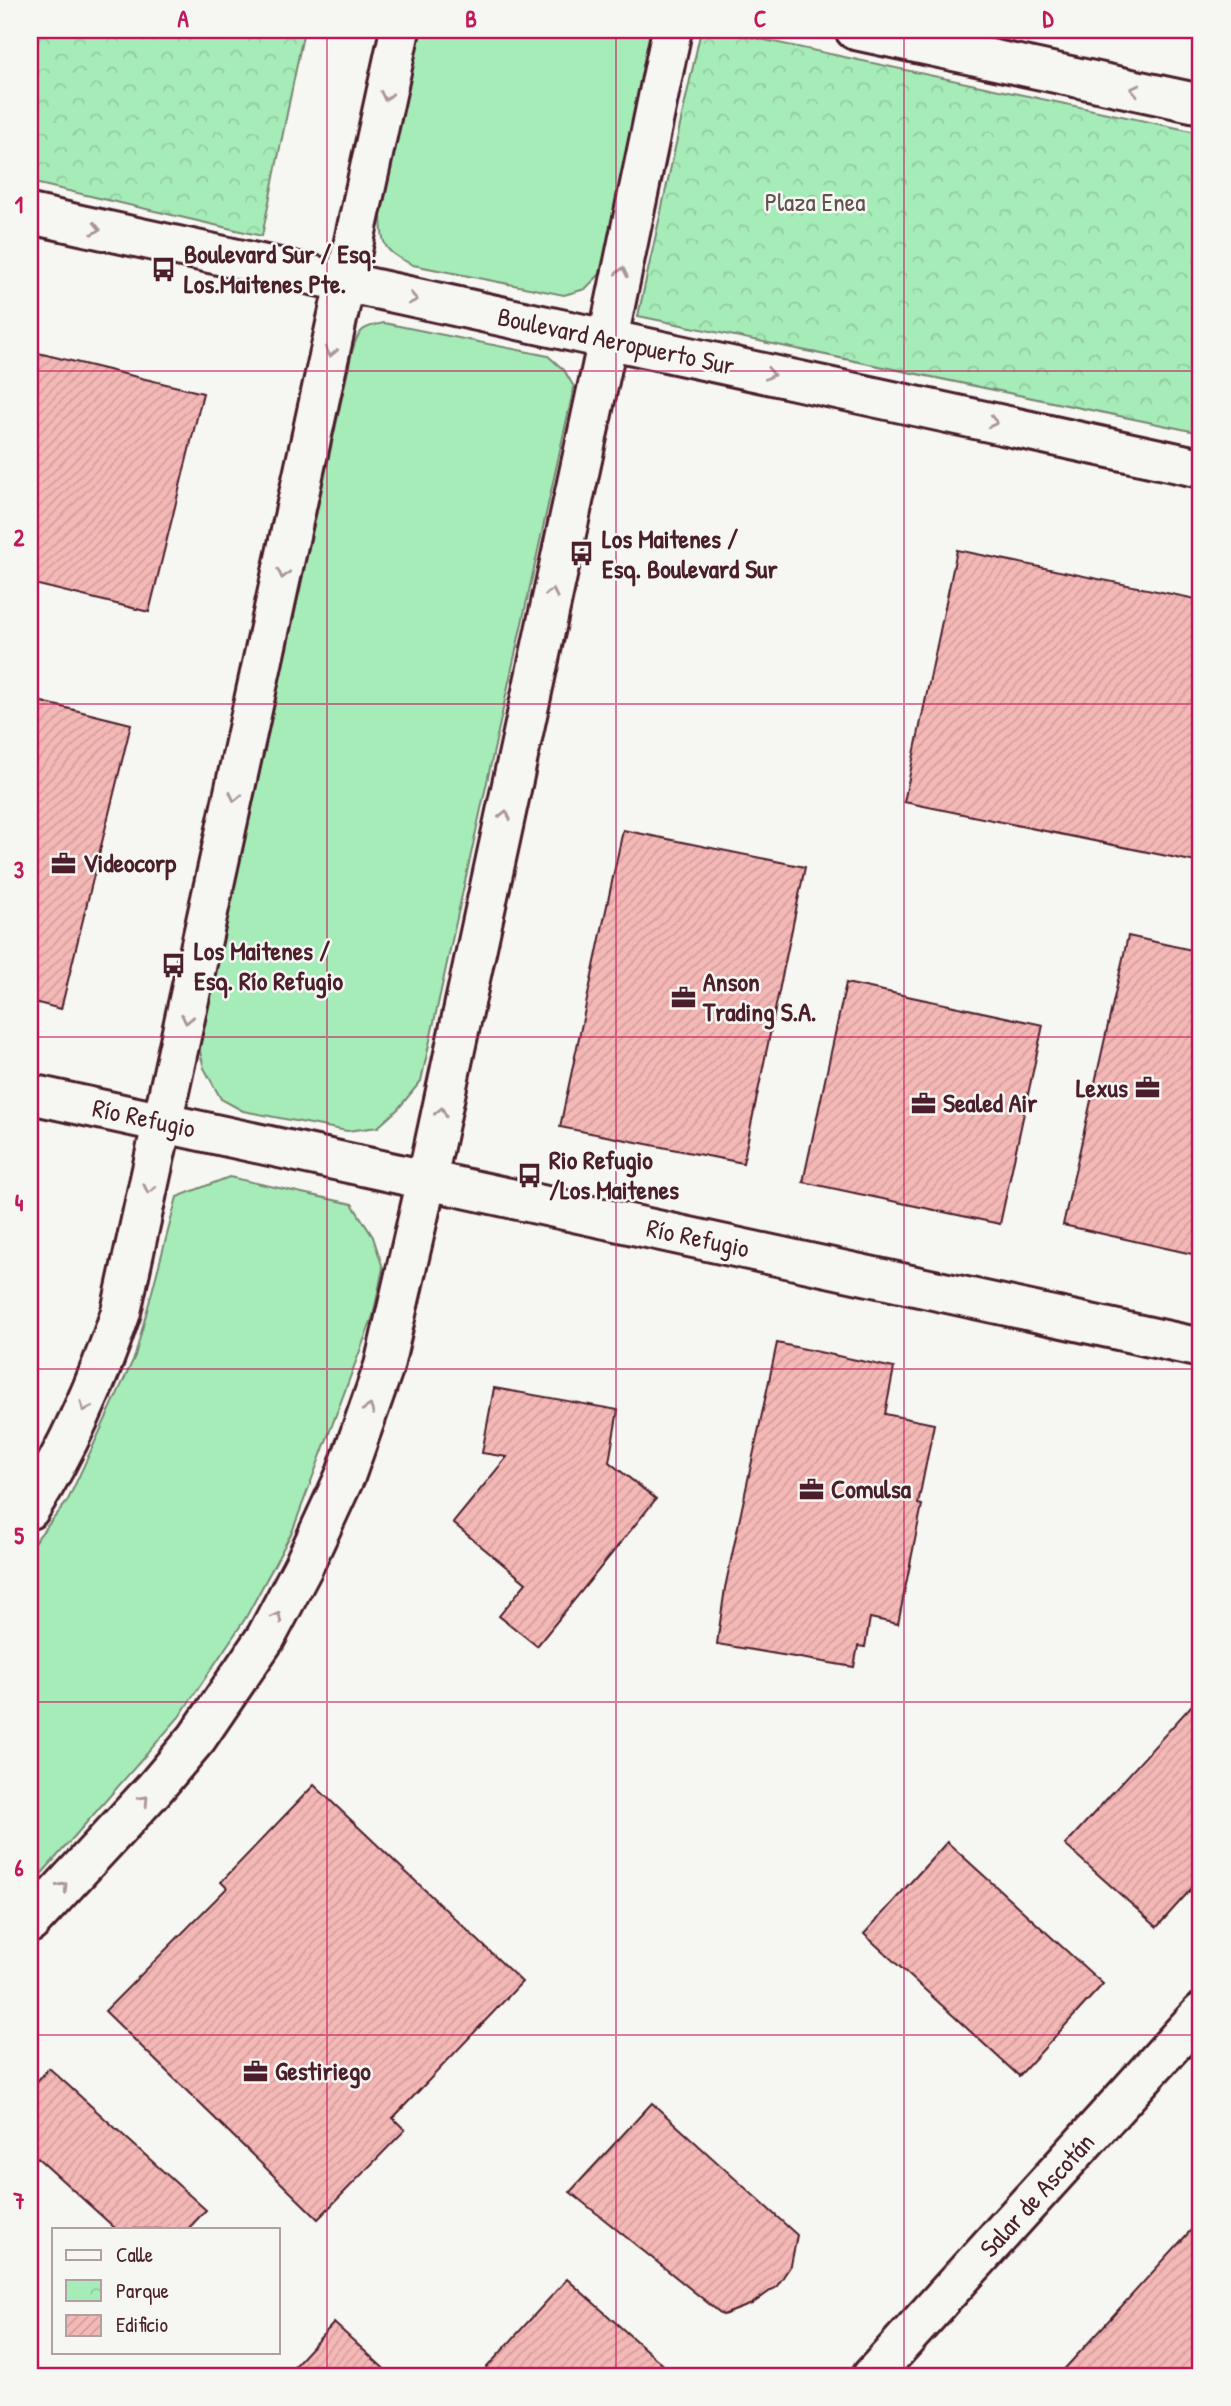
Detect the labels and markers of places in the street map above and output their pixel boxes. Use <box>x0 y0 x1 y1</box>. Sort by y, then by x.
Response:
place label: Boulevard Sur / Esq. Los.Maitenes Pte. <box>184 236 376 301</box>
bus stop icon: Boulevard Sur / Esq. Los.Maitenes Pte. <box>150 255 178 283</box>
place label: Los Maitenes / Esq. Boulevard Sur <box>602 521 778 587</box>
bus stop icon: Los Maitenes / Esq. Boulevard Sur <box>568 540 596 568</box>
place label: Videocorp <box>83 845 177 881</box>
office icon: Videocorp <box>49 849 77 877</box>
place label: Los Maitenes / Esq. Río Refugio <box>194 933 343 999</box>
bus stop icon: Los Maitenes / Esq. Río Refugio <box>160 952 188 980</box>
place label: Anson Trading S.A. <box>702 964 816 1030</box>
office icon: Anson Trading S.A. <box>669 983 697 1011</box>
place label: Lexus <box>1076 1070 1128 1105</box>
office icon: Lexus <box>1134 1074 1162 1102</box>
place label: Sealed Air <box>943 1085 1038 1120</box>
office icon: Sealed Air <box>909 1089 937 1117</box>
place label: Rio Refugio /Los Maitenes <box>549 1142 679 1207</box>
bus stop icon: Rio Refugio /Los Maitenes <box>515 1161 543 1189</box>
place label: Comulsa <box>831 1471 912 1506</box>
office icon: Comulsa <box>797 1475 825 1503</box>
place label: Gestiriego <box>275 2053 371 2089</box>
office icon: Gestiriego <box>241 2057 269 2085</box>

